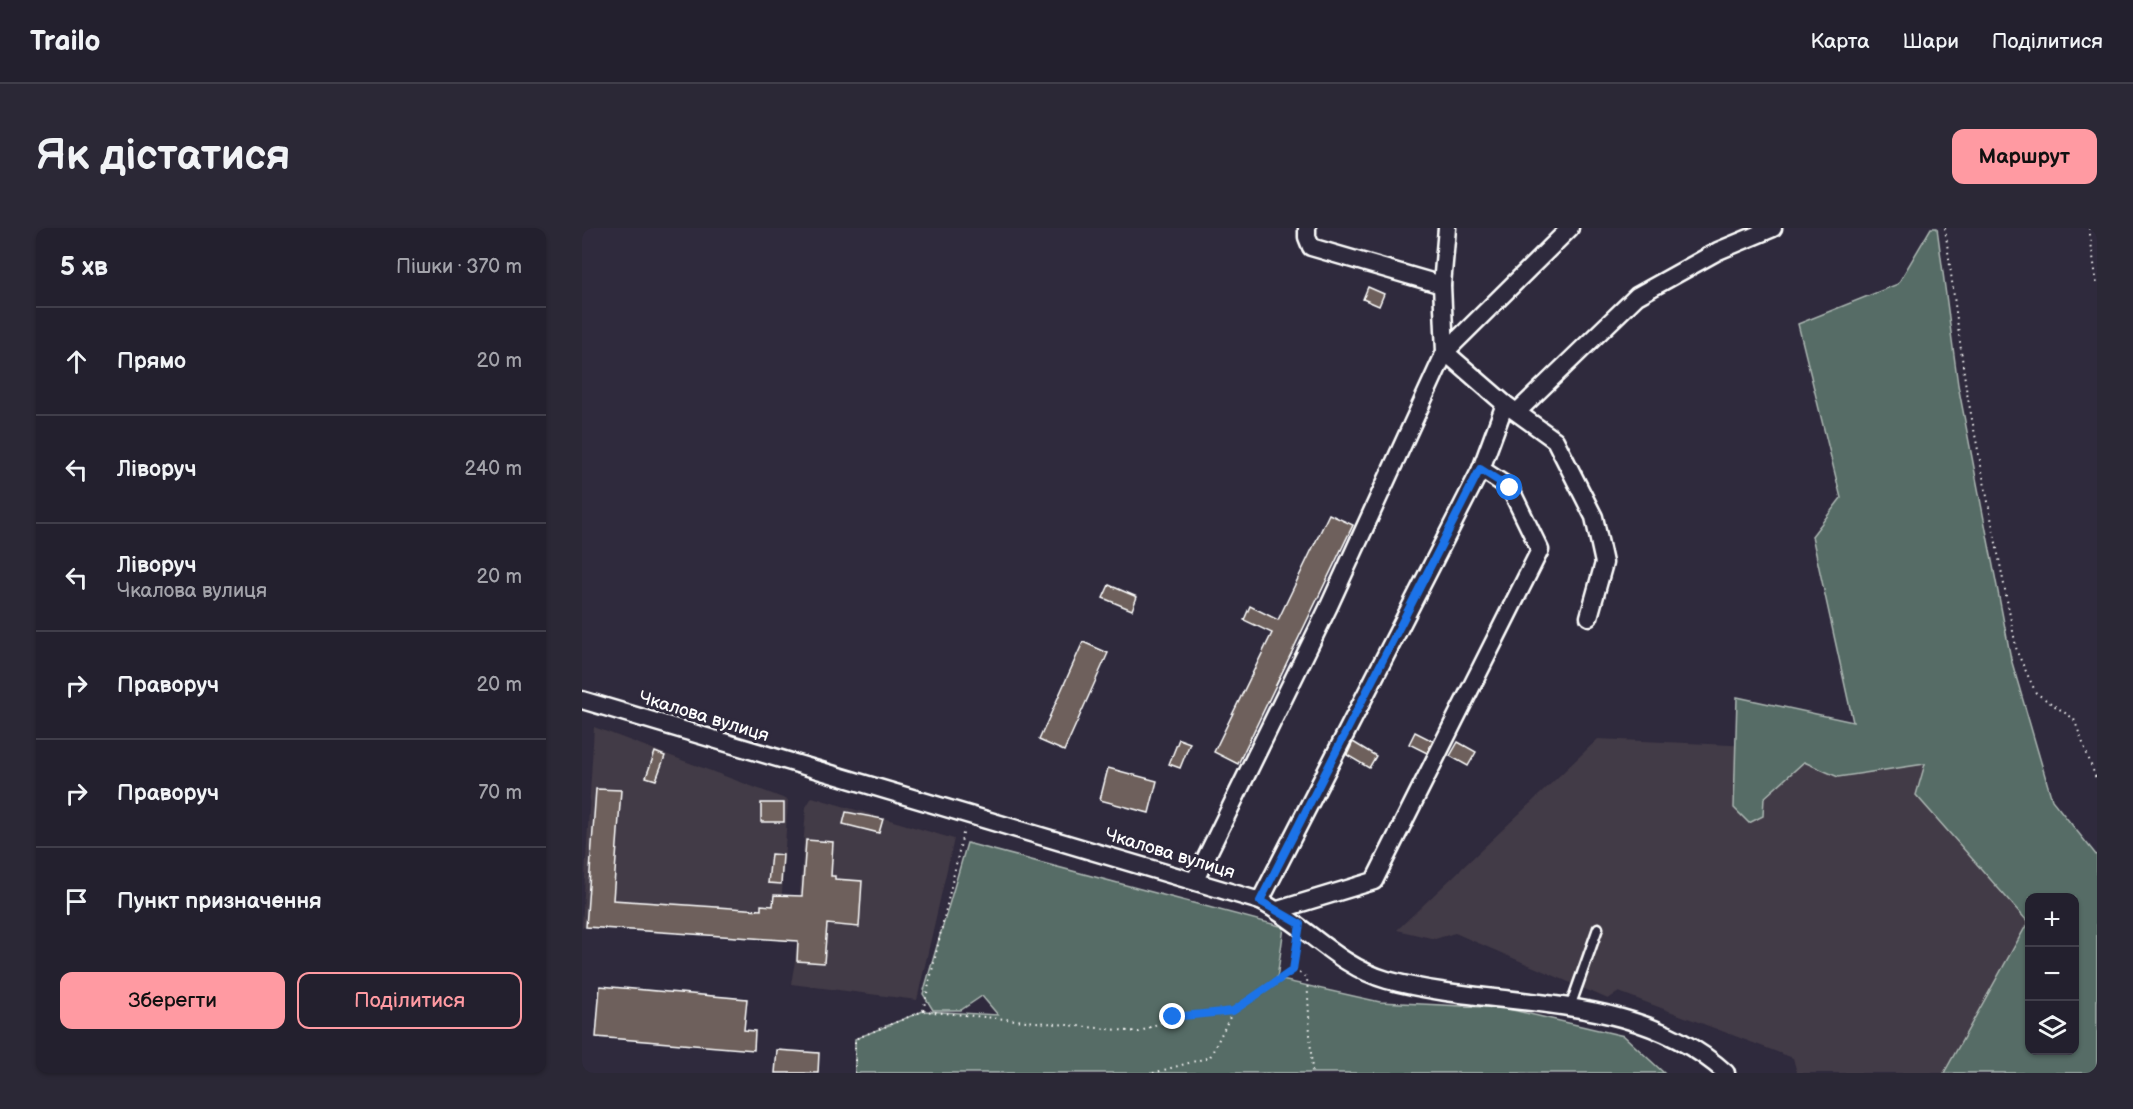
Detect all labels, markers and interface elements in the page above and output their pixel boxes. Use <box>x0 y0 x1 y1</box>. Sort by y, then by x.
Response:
text: Trailo <box>30 25 101 58</box>
text: Карта <box>1810 29 1870 54</box>
text: Шари <box>1903 29 1959 54</box>
text: Поділитися <box>1992 29 2103 54</box>
button: Маршрут <box>1952 129 2097 184</box>
text: Як дістатися <box>36 131 290 182</box>
text: 5 хв <box>60 252 108 283</box>
text: Пішки · 370 m <box>396 255 522 279</box>
icon: ahead <box>60 345 93 378</box>
text: Прямо <box>117 348 186 375</box>
text: 20 m <box>477 349 522 373</box>
icon: left <box>60 453 93 486</box>
text: Ліворуч <box>117 456 197 483</box>
text: 240 m <box>465 457 522 481</box>
route start <box>1496 474 1522 500</box>
text: Ліворуч <box>117 552 197 579</box>
icon: left <box>60 561 93 594</box>
text: 20 m <box>477 565 522 589</box>
text: Чкалова вулиця <box>117 579 267 603</box>
icon: right <box>60 669 93 702</box>
text: Праворуч <box>117 672 219 699</box>
text: 20 m <box>477 673 522 697</box>
street label: Чкалова вулиця <box>636 687 771 746</box>
icon: right <box>60 777 93 810</box>
text: Праворуч <box>117 780 219 807</box>
text: 70 m <box>478 781 522 805</box>
street label: Чкалова вулиця <box>1102 824 1237 883</box>
icon: arrive <box>60 885 93 918</box>
text: Пункт призначення <box>117 888 322 915</box>
map controls <box>2025 893 2079 1055</box>
button: + <box>2025 893 2079 947</box>
button: − <box>2025 947 2079 1001</box>
button: Зберегти <box>60 972 285 1029</box>
button: Поділитися <box>297 972 522 1029</box>
button: layers <box>2025 1001 2079 1055</box>
route end <box>1159 1003 1185 1029</box>

